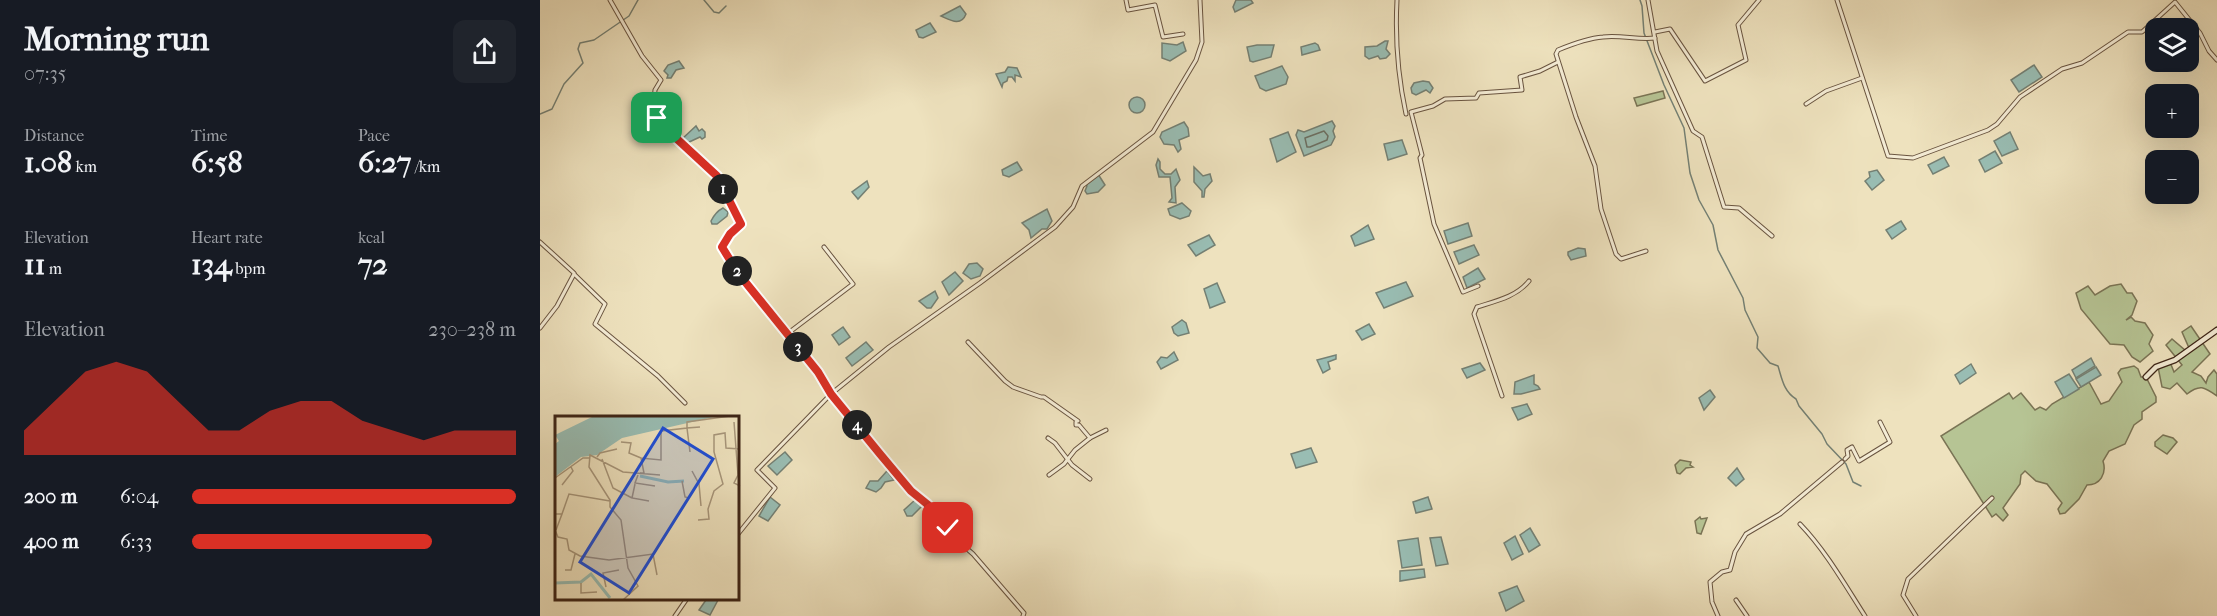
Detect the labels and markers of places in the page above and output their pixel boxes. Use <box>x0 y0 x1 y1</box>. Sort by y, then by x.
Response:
pin <box>631 92 682 143</box>
pin: 1 <box>708 174 738 204</box>
pin: 2 <box>722 256 752 286</box>
pin: 3 <box>783 332 813 362</box>
pin: 4 <box>842 410 872 440</box>
pin <box>922 502 973 553</box>

